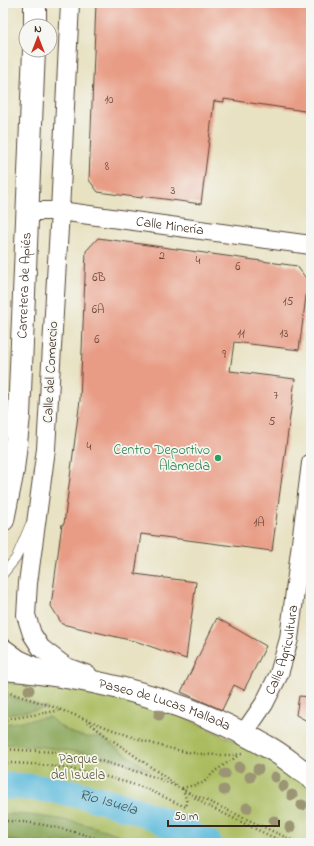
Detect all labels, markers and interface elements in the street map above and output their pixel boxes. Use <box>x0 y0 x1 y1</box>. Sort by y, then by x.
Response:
north arrow <box>18 18 58 58</box>
text: N <box>34 21 42 37</box>
house number: 10 <box>104 91 114 109</box>
house number: 8 <box>105 158 110 176</box>
house number: 3 <box>171 182 176 200</box>
street label: Calle Minería <box>135 211 205 241</box>
street label: Carretera de Apiés <box>12 232 37 339</box>
house number: 2 <box>159 247 165 265</box>
house number: 4 <box>196 252 201 270</box>
house number: 6 <box>235 258 241 276</box>
house number: 6B <box>92 269 106 287</box>
house number: 15 <box>283 293 293 311</box>
house number: 6A <box>92 301 104 319</box>
street label: Calle del Comercio <box>38 320 64 424</box>
house number: 11 <box>237 325 245 343</box>
house number: 13 <box>280 325 288 343</box>
house number: 6 <box>94 331 100 349</box>
house number: 9 <box>222 346 226 364</box>
house number: 7 <box>274 387 279 405</box>
house number: 5 <box>269 413 276 431</box>
house number: 4 <box>87 438 92 456</box>
place label: Centro Deportivo Alameda <box>114 440 210 477</box>
marker: Centro Deportivo Alameda <box>213 453 223 463</box>
house number: 1A <box>253 514 265 532</box>
street label: Calle Agricultura <box>260 604 304 698</box>
street label: Paseo de Lucas Mallada <box>97 673 234 736</box>
park label: Parque del Isuela <box>51 749 105 786</box>
water label: Río Isuela <box>77 784 141 821</box>
scale bar <box>168 802 279 828</box>
text: 50 m <box>174 808 198 826</box>

